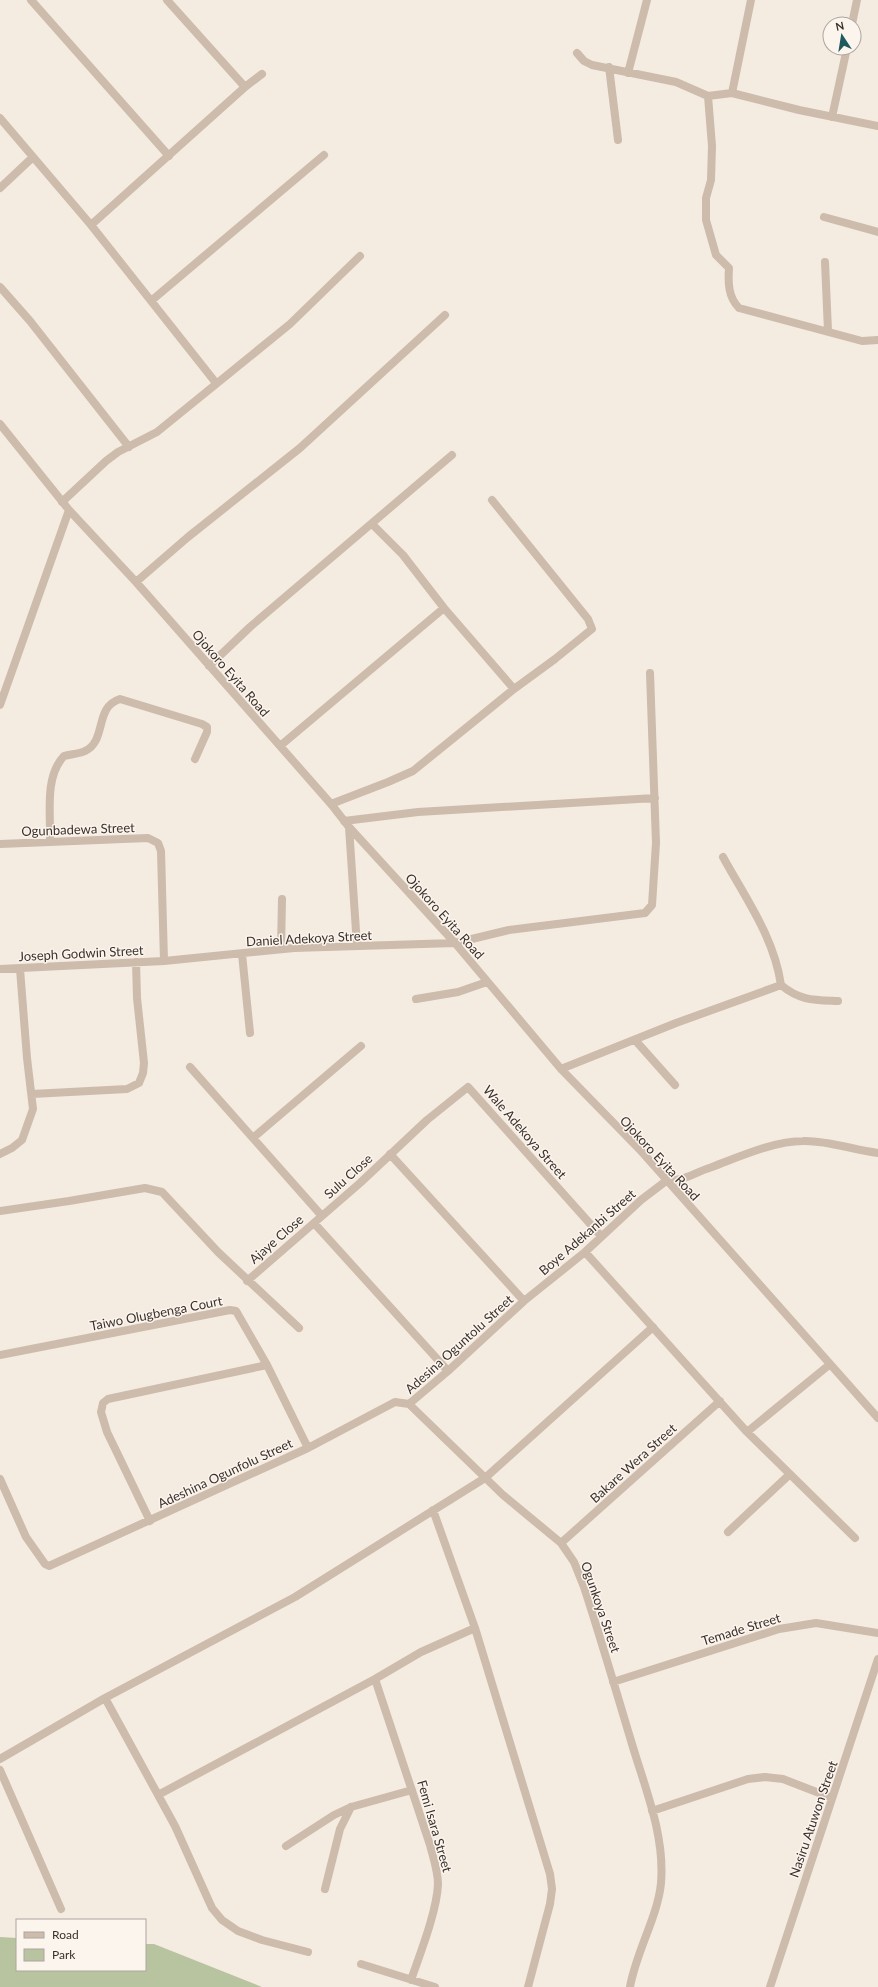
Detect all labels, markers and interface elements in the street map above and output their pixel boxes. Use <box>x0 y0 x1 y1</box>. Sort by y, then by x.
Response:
north arrow <box>822 16 862 56</box>
text: N <box>834 18 845 33</box>
street label: Ojokoro Eyita Road <box>189 626 273 720</box>
street label: Ogunbadewa Street <box>21 819 135 839</box>
street label: Ojokoro Eyita Road <box>402 870 488 962</box>
street label: Daniel Adekoya Street <box>246 927 373 949</box>
street label: Joseph Godwin Street <box>18 942 144 964</box>
street label: Wale Adekoya Street <box>480 1082 570 1182</box>
street label: Ojokoro Eyita Road <box>617 1112 703 1204</box>
street label: Sulu Close <box>321 1150 376 1202</box>
street label: Boye Adekanbi Street <box>535 1185 639 1278</box>
street label: Ajaye Close <box>246 1211 306 1267</box>
street label: Adesina Oguntolu Street <box>402 1291 517 1397</box>
street label: Taiwo Olugbenga Court <box>88 1292 224 1334</box>
street label: Bakare Wera Street <box>587 1420 680 1506</box>
street label: Adeshina Ogunfolu Street <box>155 1435 295 1511</box>
street label: Ogunkoya Street <box>578 1559 624 1655</box>
street label: Temade Street <box>700 1609 783 1649</box>
street label: Nasiru Atuwon Street <box>786 1758 841 1879</box>
street label: Femi Isara Street <box>414 1778 456 1874</box>
legend <box>16 1919 146 1971</box>
text: Road <box>52 1927 79 1942</box>
text: Park <box>52 1947 76 1962</box>

